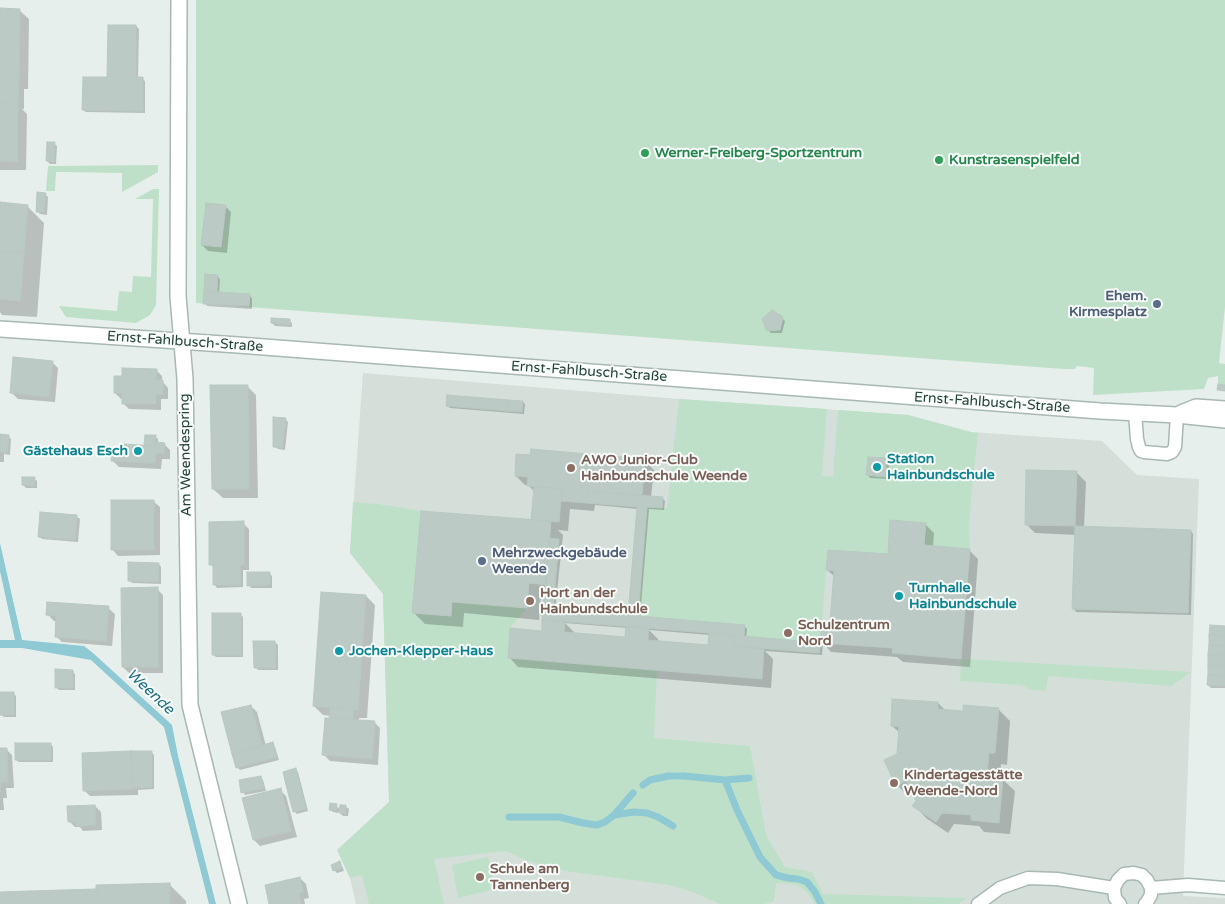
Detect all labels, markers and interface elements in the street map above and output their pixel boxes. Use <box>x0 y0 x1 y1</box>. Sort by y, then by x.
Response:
place label: Werner-Freiberg-Sportzentrum <box>655 145 862 161</box>
marker: Werner-Freiberg-Sportzentrum <box>639 147 651 159</box>
place label: Kunstrasenspielfeld <box>949 152 1079 168</box>
marker: Kunstrasenspielfeld <box>933 154 945 166</box>
place label: Ehem. Kirmesplatz <box>1069 288 1147 321</box>
marker: Ehem. Kirmesplatz <box>1151 298 1163 310</box>
street label: Ernst-Fahlbusch-Straße <box>106 328 264 356</box>
street label: Ernst-Fahlbusch-Straße <box>510 358 668 386</box>
street label: Ernst-Fahlbusch-Straße <box>913 389 1071 417</box>
street label: Am Weendespring <box>177 393 195 517</box>
place label: Gästehaus Esch <box>23 443 128 459</box>
marker: Gästehaus Esch <box>132 445 144 457</box>
place label: Station Hainbundschule <box>887 451 995 484</box>
place label: AWO Junior-Club Hainbundschule Weende <box>581 452 747 484</box>
marker: Station Hainbundschule <box>871 461 883 473</box>
marker: AWO Junior-Club Hainbundschule Weende <box>565 462 577 474</box>
place label: Mehrzweckgebäude Weende <box>492 545 627 578</box>
marker: Mehrzweckgebäude Weende <box>476 555 488 567</box>
place label: Turnhalle Hainbundschule <box>909 580 1017 612</box>
place label: Hort an der Hainbundschule <box>540 585 648 618</box>
marker: Turnhalle Hainbundschule <box>893 590 905 602</box>
marker: Hort an der Hainbundschule <box>524 595 536 607</box>
place label: Schulzentrum Nord <box>798 617 890 650</box>
marker: Schulzentrum Nord <box>782 627 794 639</box>
place label: Jochen-Klepper-Haus <box>349 643 493 659</box>
marker: Jochen-Klepper-Haus <box>333 645 345 657</box>
water label: Weende <box>122 665 178 719</box>
place label: Kindertagesstätte Weende-Nord <box>904 767 1022 800</box>
marker: Kindertagesstätte Weende-Nord <box>888 777 900 789</box>
place label: Schule am Tannenberg <box>490 861 570 894</box>
marker: Schule am Tannenberg <box>474 871 486 883</box>

